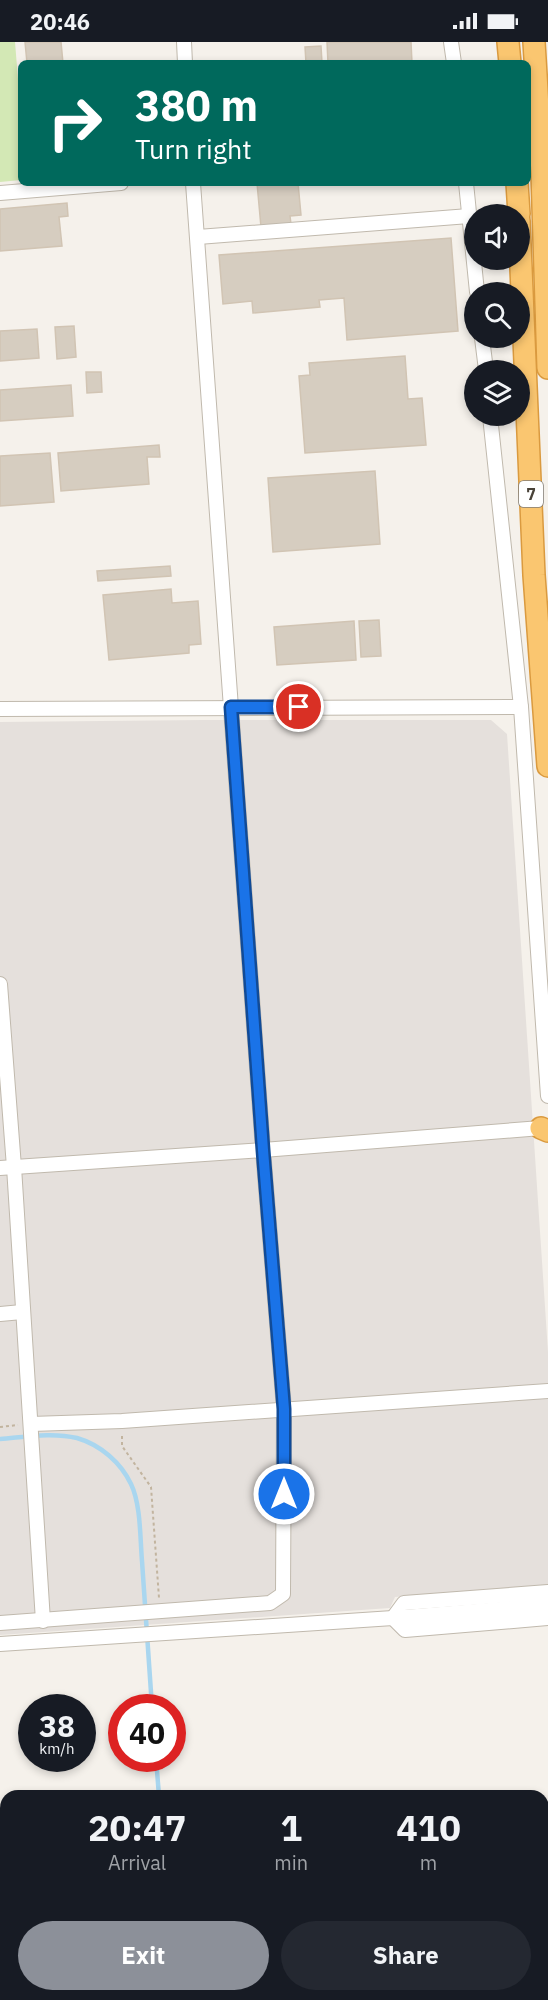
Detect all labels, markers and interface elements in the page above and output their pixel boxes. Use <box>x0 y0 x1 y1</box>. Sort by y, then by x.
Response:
text: 20:46 <box>30 7 90 36</box>
text: 380 m <box>135 78 258 133</box>
icon: right <box>36 84 114 162</box>
text: Turn right <box>135 131 252 166</box>
map controls <box>464 204 530 426</box>
button: sound <box>464 204 530 270</box>
button: search <box>464 282 530 348</box>
button: layers <box>464 360 530 426</box>
road number: 7 <box>519 481 543 507</box>
pin <box>273 681 324 732</box>
icon: arrive <box>282 690 315 723</box>
position arrow <box>252 1462 316 1526</box>
speed limit sign: 40 <box>108 1694 186 1772</box>
text: 38 <box>39 1706 75 1745</box>
text: km/h <box>39 1739 75 1758</box>
text: 20:47 <box>88 1804 186 1851</box>
text: 1 <box>280 1804 302 1851</box>
text: 410 <box>396 1804 461 1851</box>
text: Arrival <box>108 1849 166 1876</box>
text: min <box>274 1849 308 1876</box>
text: m <box>420 1849 437 1876</box>
button: Exit <box>18 1921 269 1990</box>
button: Share <box>281 1921 531 1990</box>

